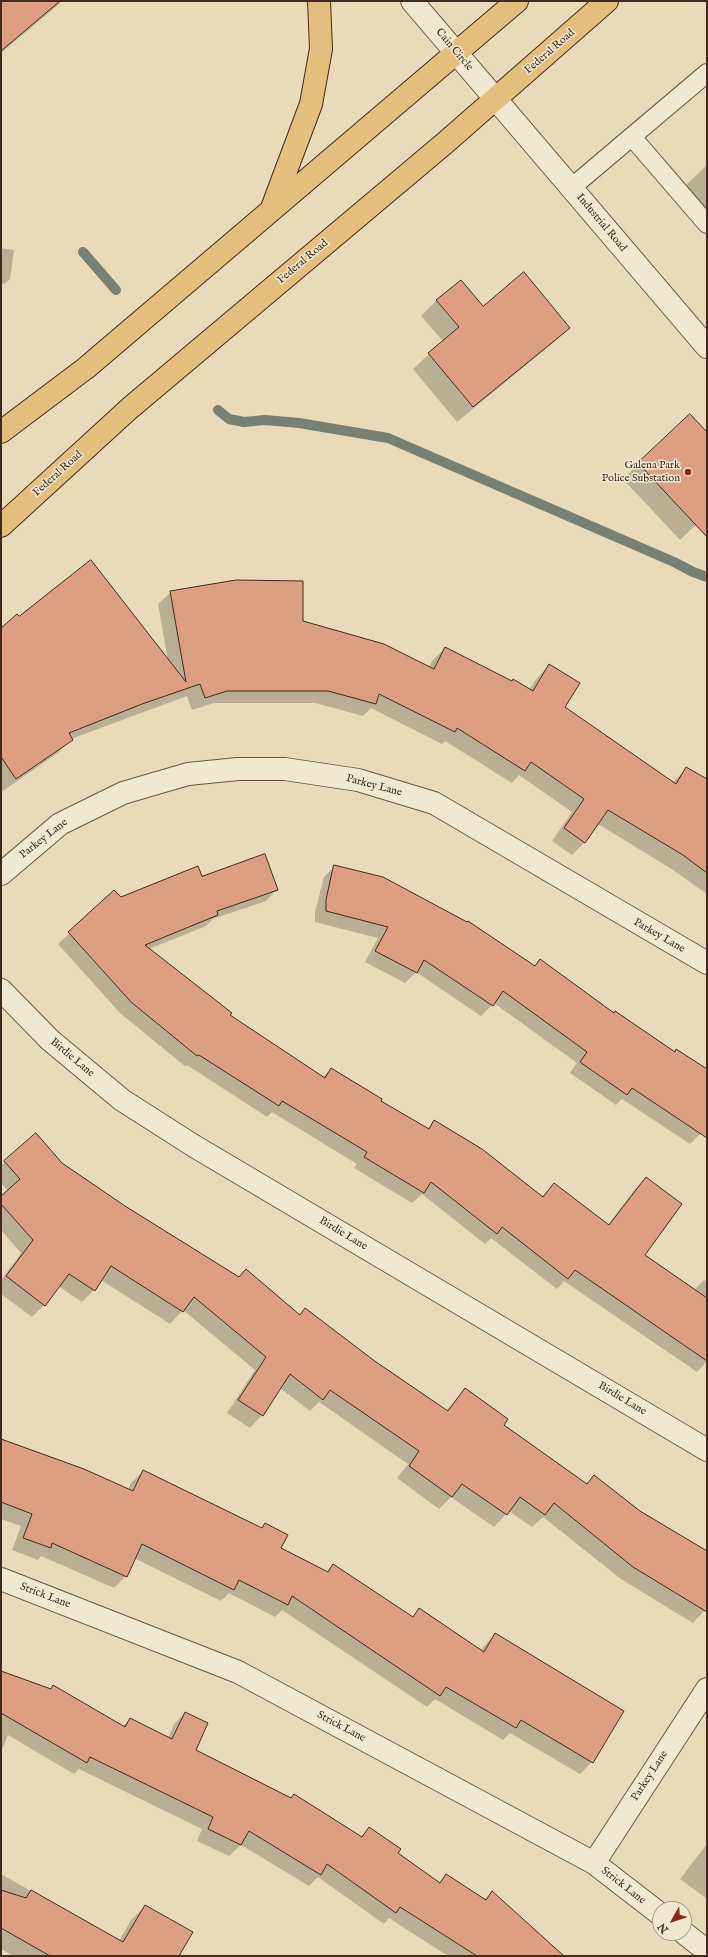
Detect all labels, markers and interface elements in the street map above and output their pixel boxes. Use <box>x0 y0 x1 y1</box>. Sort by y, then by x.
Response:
street label: Cain Circle <box>432 26 476 74</box>
street label: Federal Road <box>522 27 578 77</box>
street label: Industrial Road <box>573 191 629 255</box>
street label: Federal Road <box>275 237 331 287</box>
street label: Federal Road <box>31 448 85 500</box>
place label: Galena Park Police Substation <box>602 459 680 485</box>
marker: Galena Park Police Substation <box>683 467 693 477</box>
street label: Parkey Lane <box>345 772 403 800</box>
street label: Parkey Lane <box>17 816 71 862</box>
street label: Parkey Lane <box>631 916 687 956</box>
street label: Birdie Lane <box>47 1036 97 1080</box>
street label: Birdie Lane <box>316 1214 370 1254</box>
street label: Birdie Lane <box>595 1379 649 1419</box>
street label: Strick Lane <box>18 1580 72 1612</box>
street label: Strick Lane <box>315 1709 367 1745</box>
street label: Parkey Lane <box>629 1748 671 1804</box>
street label: Strick Lane <box>598 1865 648 1907</box>
north arrow <box>652 1901 692 1941</box>
text: N <box>655 1920 672 1936</box>

